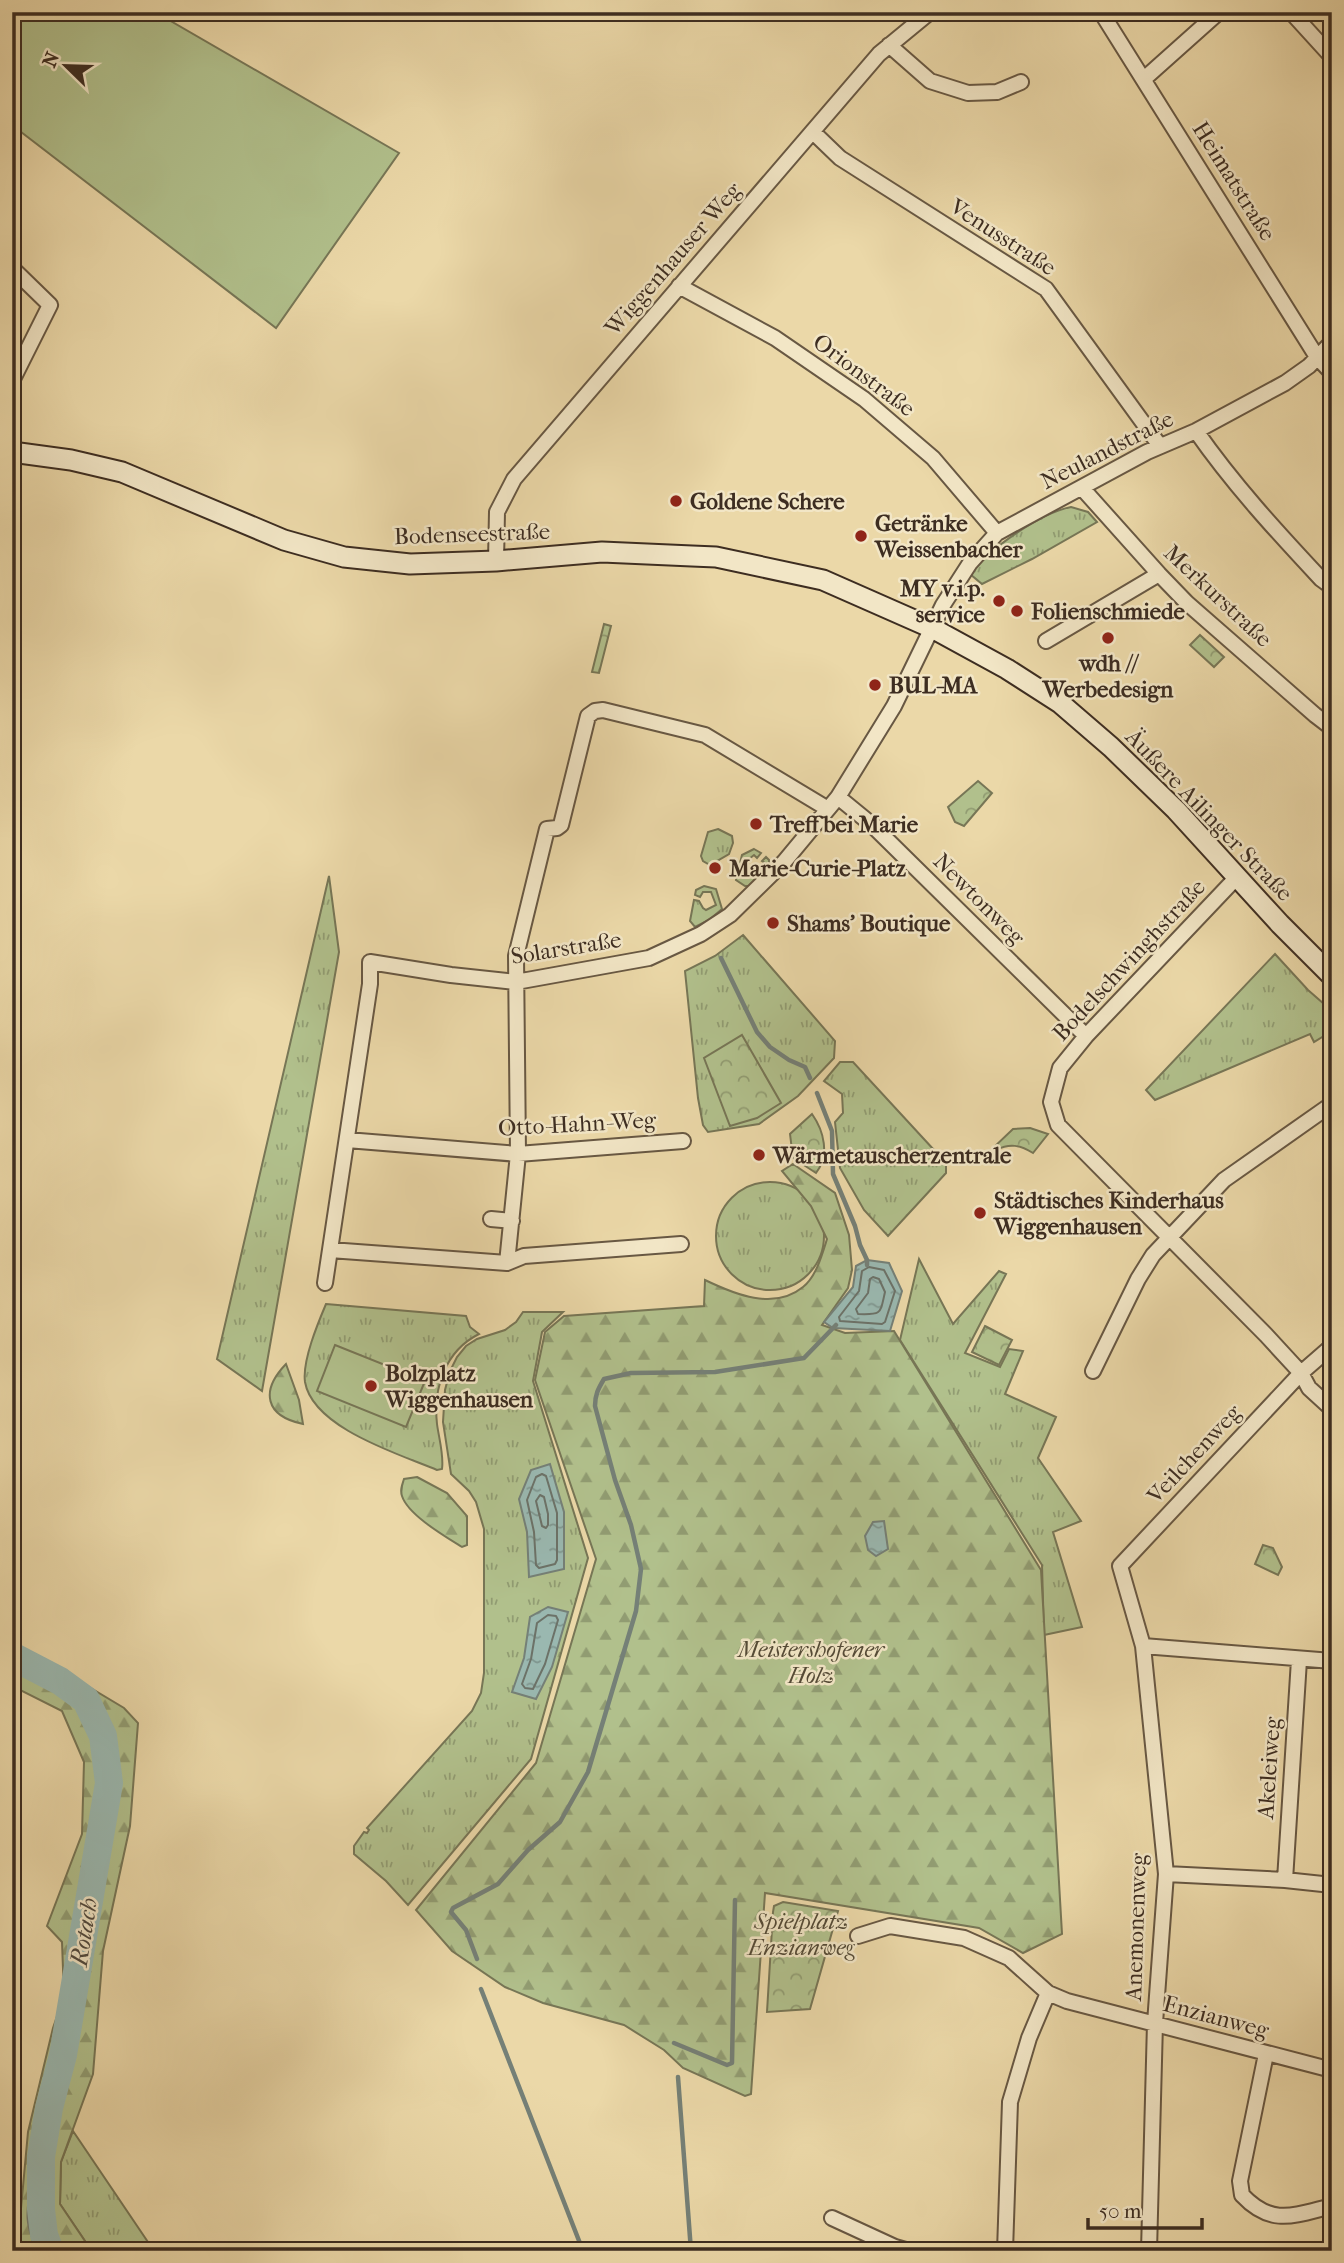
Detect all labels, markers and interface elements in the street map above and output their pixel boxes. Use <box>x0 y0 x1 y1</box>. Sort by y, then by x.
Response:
north arrow <box>32 32 102 102</box>
text: N <box>38 48 64 71</box>
street label: Heimatstraße <box>1187 117 1281 245</box>
street label: Wiggenhauser Weg <box>598 176 747 342</box>
street label: Venusstraße <box>944 192 1061 281</box>
street label: Orionstraße <box>808 328 920 422</box>
street label: Neulandstraße <box>1036 405 1178 495</box>
place label: Goldene Schere <box>690 488 845 515</box>
marker: Goldene Schere <box>668 493 684 509</box>
place label: Getränke Weissenbacher <box>874 510 1024 563</box>
street label: Bodenseestraße <box>393 518 551 550</box>
marker: Getränke Weissenbacher <box>853 528 869 544</box>
street label: Merkurstraße <box>1159 539 1277 653</box>
place label: MY v.i.p. service <box>900 575 986 628</box>
marker: MY v.i.p. service <box>991 593 1007 609</box>
place label: Folienschmiede <box>1030 598 1186 625</box>
marker: Folienschmiede <box>1009 603 1025 619</box>
marker: wdh // Werbedesign <box>1100 630 1116 646</box>
place label: wdh // Werbedesign <box>1042 650 1174 703</box>
place label: BUL-MA <box>889 672 978 699</box>
marker: BUL-MA <box>867 677 883 693</box>
street label: Äußere Ailinger Straße <box>1119 723 1298 907</box>
place label: Treff bei Marie <box>769 811 919 838</box>
marker: Treff bei Marie <box>748 816 764 832</box>
street label: Newtonweg <box>928 848 1031 951</box>
place label: Marie-Curie-Platz <box>729 855 907 882</box>
marker: Marie-Curie-Platz <box>707 860 723 876</box>
street label: Bodelschwinghstraße <box>1047 873 1211 1047</box>
place label: Shams' Boutique <box>787 910 951 937</box>
marker: Shams' Boutique <box>765 915 781 931</box>
street label: Solarstraße <box>509 926 623 970</box>
street label: Otto-Hahn-Weg <box>497 1106 657 1142</box>
place label: Wärmetauscherzentrale <box>772 1142 1012 1169</box>
marker: Wärmetauscherzentrale <box>751 1147 767 1163</box>
place label: Städtisches Kinderhaus Wiggenhausen <box>993 1187 1224 1240</box>
marker: Städtisches Kinderhaus Wiggenhausen <box>972 1205 988 1221</box>
place label: Bolzplatz Wiggenhausen <box>384 1360 534 1413</box>
marker: Bolzplatz Wiggenhausen <box>363 1378 379 1394</box>
street label: Veilchenweg <box>1141 1398 1247 1510</box>
park label: Meistershofener Holz <box>736 1636 886 1689</box>
street label: Akeleiweg <box>1252 1715 1286 1821</box>
street label: Anemonenweg <box>1120 1852 1152 2002</box>
water label: Rotach <box>65 1896 103 1970</box>
park label: Spielplatz Enzianweg <box>746 1908 855 1961</box>
street label: Enzianweg <box>1160 1990 1272 2044</box>
scale bar <box>1088 2186 1202 2230</box>
text: 50 m <box>1099 2199 1142 2223</box>

